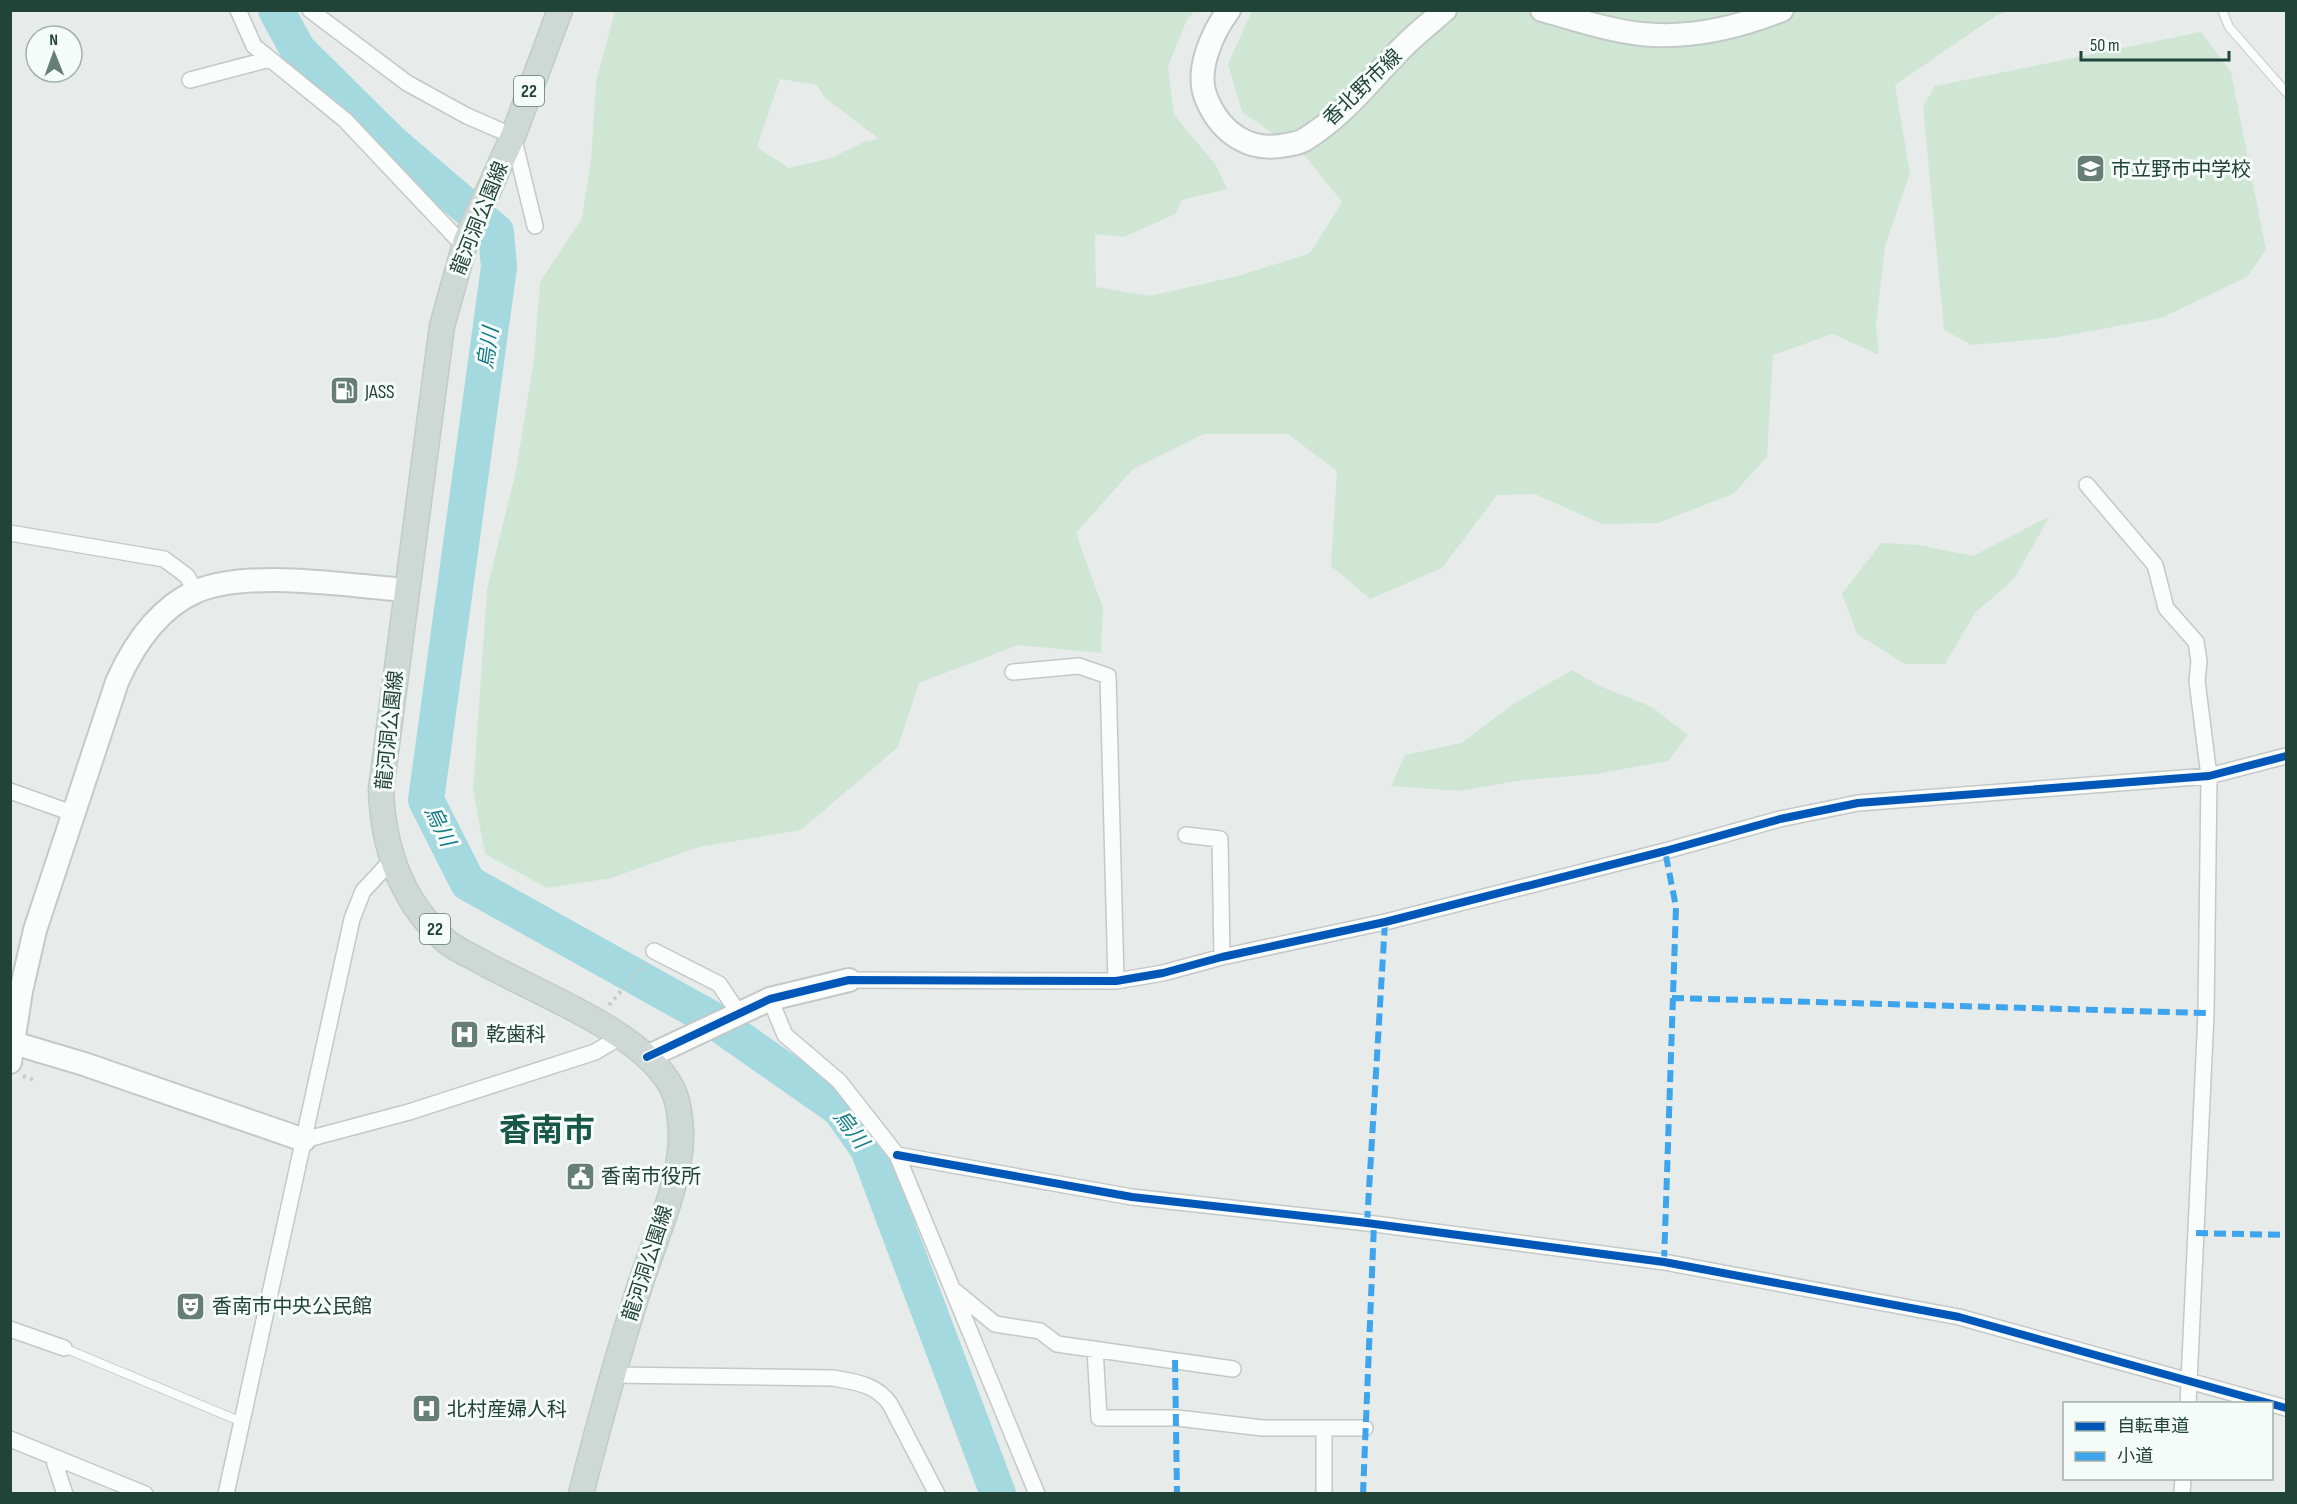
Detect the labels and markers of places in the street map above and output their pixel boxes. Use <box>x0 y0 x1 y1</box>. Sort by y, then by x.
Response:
school or university icon: 市立野市中学校 <box>2074 153 2106 185</box>
place label: 市立野市中学校 <box>2111 158 2251 182</box>
fuel station icon: JASS <box>328 375 360 407</box>
place label: JASS <box>364 380 394 404</box>
hospital icon: 乾歯科 <box>449 1018 481 1050</box>
place label: 乾歯科 <box>486 1023 546 1047</box>
public building icon: 香南市役所 <box>564 1160 596 1192</box>
place label: 香南市役所 <box>601 1165 701 1189</box>
theatre icon: 香南市中央公民館 <box>175 1290 207 1322</box>
place label: 香南市中央公民館 <box>212 1295 372 1319</box>
hospital icon: 北村産婦人科 <box>410 1393 442 1425</box>
place label: 北村産婦人科 <box>447 1398 567 1422</box>

